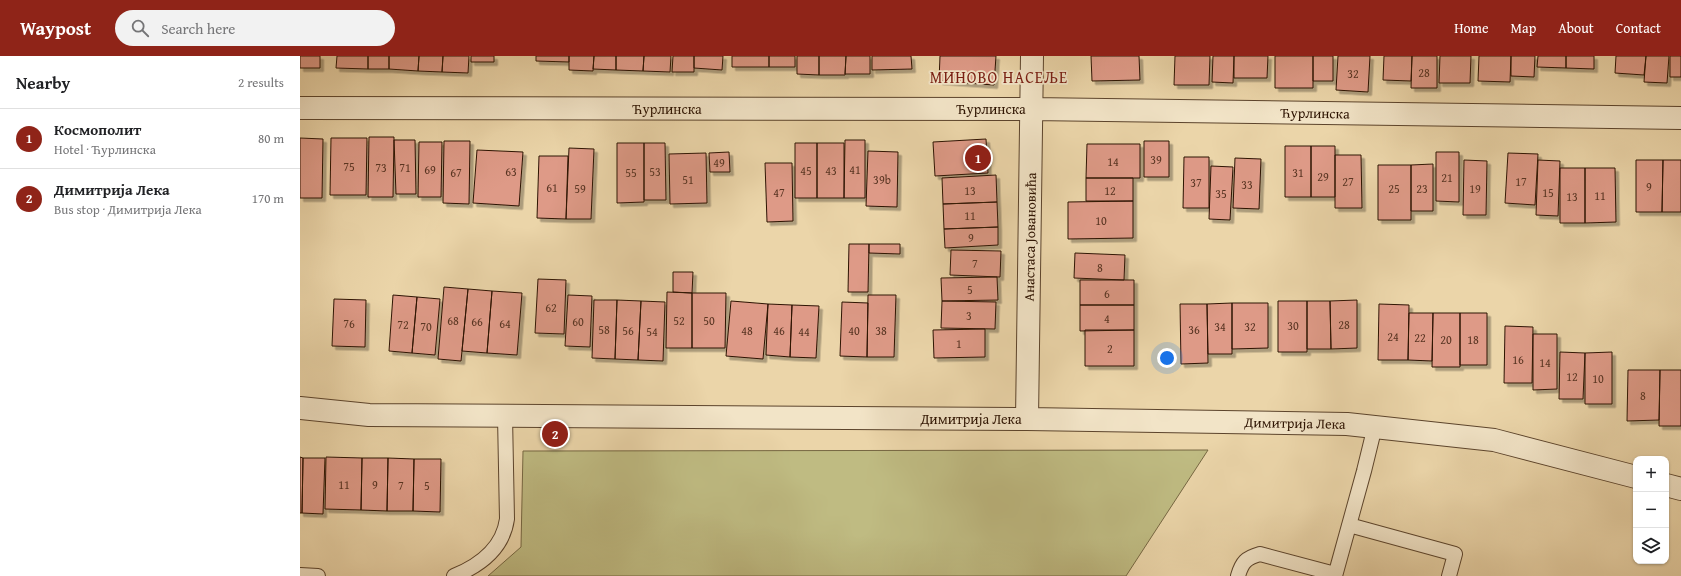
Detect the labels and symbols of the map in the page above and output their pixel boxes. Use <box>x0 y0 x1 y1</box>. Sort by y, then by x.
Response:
house number: 28 <box>1418 64 1430 81</box>
district label: МИНОВО НАСЕЉЕ <box>930 65 1068 89</box>
house number: 32 <box>1347 65 1359 82</box>
street label: Ћурлинска <box>632 99 702 119</box>
street label: Ћурлинска <box>956 99 1026 119</box>
street label: Ћурлинска <box>1280 102 1350 124</box>
pin: 1 <box>965 143 991 173</box>
house number: 39 <box>1150 151 1162 168</box>
house number: 14 <box>1107 153 1119 170</box>
house number: 49 <box>713 154 725 171</box>
house number: 75 <box>343 158 355 175</box>
house number: 73 <box>375 159 387 176</box>
house number: 71 <box>399 159 411 176</box>
house number: 69 <box>424 161 436 178</box>
house number: 41 <box>849 161 861 178</box>
house number: 45 <box>800 162 812 179</box>
house number: 43 <box>825 162 837 179</box>
house number: 63 <box>505 163 517 180</box>
house number: 53 <box>649 163 661 180</box>
house number: 67 <box>450 164 462 181</box>
house number: 55 <box>625 164 637 181</box>
house number: 31 <box>1292 164 1304 181</box>
house number: 29 <box>1317 168 1329 185</box>
house number: 21 <box>1441 169 1453 186</box>
house number: 51 <box>682 171 694 188</box>
house number: 39b <box>873 171 891 188</box>
street label: Анастаса Јовановића <box>1019 172 1041 302</box>
house number: 27 <box>1342 173 1354 190</box>
house number: 17 <box>1515 173 1527 190</box>
house number: 37 <box>1190 174 1202 191</box>
house number: 33 <box>1241 176 1253 193</box>
house number: 9 <box>1646 178 1652 195</box>
house number: 61 <box>546 179 558 196</box>
house number: 59 <box>574 180 586 197</box>
house number: 25 <box>1388 180 1400 197</box>
house number: 23 <box>1416 180 1428 197</box>
house number: 19 <box>1469 180 1481 197</box>
house number: 13 <box>964 182 976 199</box>
house number: 12 <box>1104 182 1116 199</box>
house number: 47 <box>773 184 785 201</box>
house number: 15 <box>1542 184 1554 201</box>
house number: 35 <box>1215 185 1227 202</box>
house number: 11 <box>1594 187 1606 204</box>
house number: 13 <box>1566 188 1578 205</box>
house number: 11 <box>964 207 976 224</box>
house number: 10 <box>1095 212 1107 229</box>
house number: 9 <box>968 229 974 246</box>
house number: 7 <box>972 255 978 272</box>
house number: 8 <box>1097 259 1103 276</box>
house number: 5 <box>967 281 973 298</box>
house number: 6 <box>1104 285 1110 302</box>
house number: 62 <box>545 299 557 316</box>
house number: 3 <box>966 307 972 324</box>
house number: 4 <box>1104 310 1110 327</box>
house number: 68 <box>447 312 459 329</box>
house number: 52 <box>673 312 685 329</box>
house number: 50 <box>703 312 715 329</box>
house number: 66 <box>471 313 483 330</box>
house number: 60 <box>572 313 584 330</box>
house number: 76 <box>343 315 355 332</box>
house number: 64 <box>499 315 511 332</box>
house number: 72 <box>397 316 409 333</box>
house number: 28 <box>1338 316 1350 333</box>
house number: 30 <box>1287 317 1299 334</box>
house number: 70 <box>420 318 432 335</box>
house number: 34 <box>1214 318 1226 335</box>
house number: 32 <box>1244 318 1256 335</box>
house number: 58 <box>598 321 610 338</box>
house number: 36 <box>1188 321 1200 338</box>
house number: 56 <box>622 322 634 339</box>
house number: 48 <box>741 322 753 339</box>
house number: 46 <box>773 322 785 339</box>
house number: 40 <box>848 322 860 339</box>
house number: 38 <box>875 322 887 339</box>
house number: 54 <box>646 323 658 340</box>
house number: 44 <box>798 323 810 340</box>
house number: 24 <box>1387 328 1399 345</box>
house number: 22 <box>1414 329 1426 346</box>
house number: 20 <box>1440 331 1452 348</box>
house number: 18 <box>1467 331 1479 348</box>
house number: 1 <box>956 335 962 352</box>
house number: 2 <box>1107 340 1113 357</box>
your location <box>1157 348 1177 368</box>
house number: 16 <box>1512 351 1524 368</box>
house number: 14 <box>1539 354 1551 371</box>
house number: 12 <box>1566 368 1578 385</box>
house number: 10 <box>1592 370 1604 387</box>
house number: 8 <box>1640 387 1646 404</box>
street label: Димитрија Лека <box>919 409 1022 429</box>
street label: Димитрија Лека <box>1243 412 1346 434</box>
pin: 2 <box>542 419 568 449</box>
house number: 11 <box>338 476 350 493</box>
house number: 9 <box>372 476 378 493</box>
house number: 7 <box>398 477 404 494</box>
house number: 5 <box>424 477 430 494</box>

